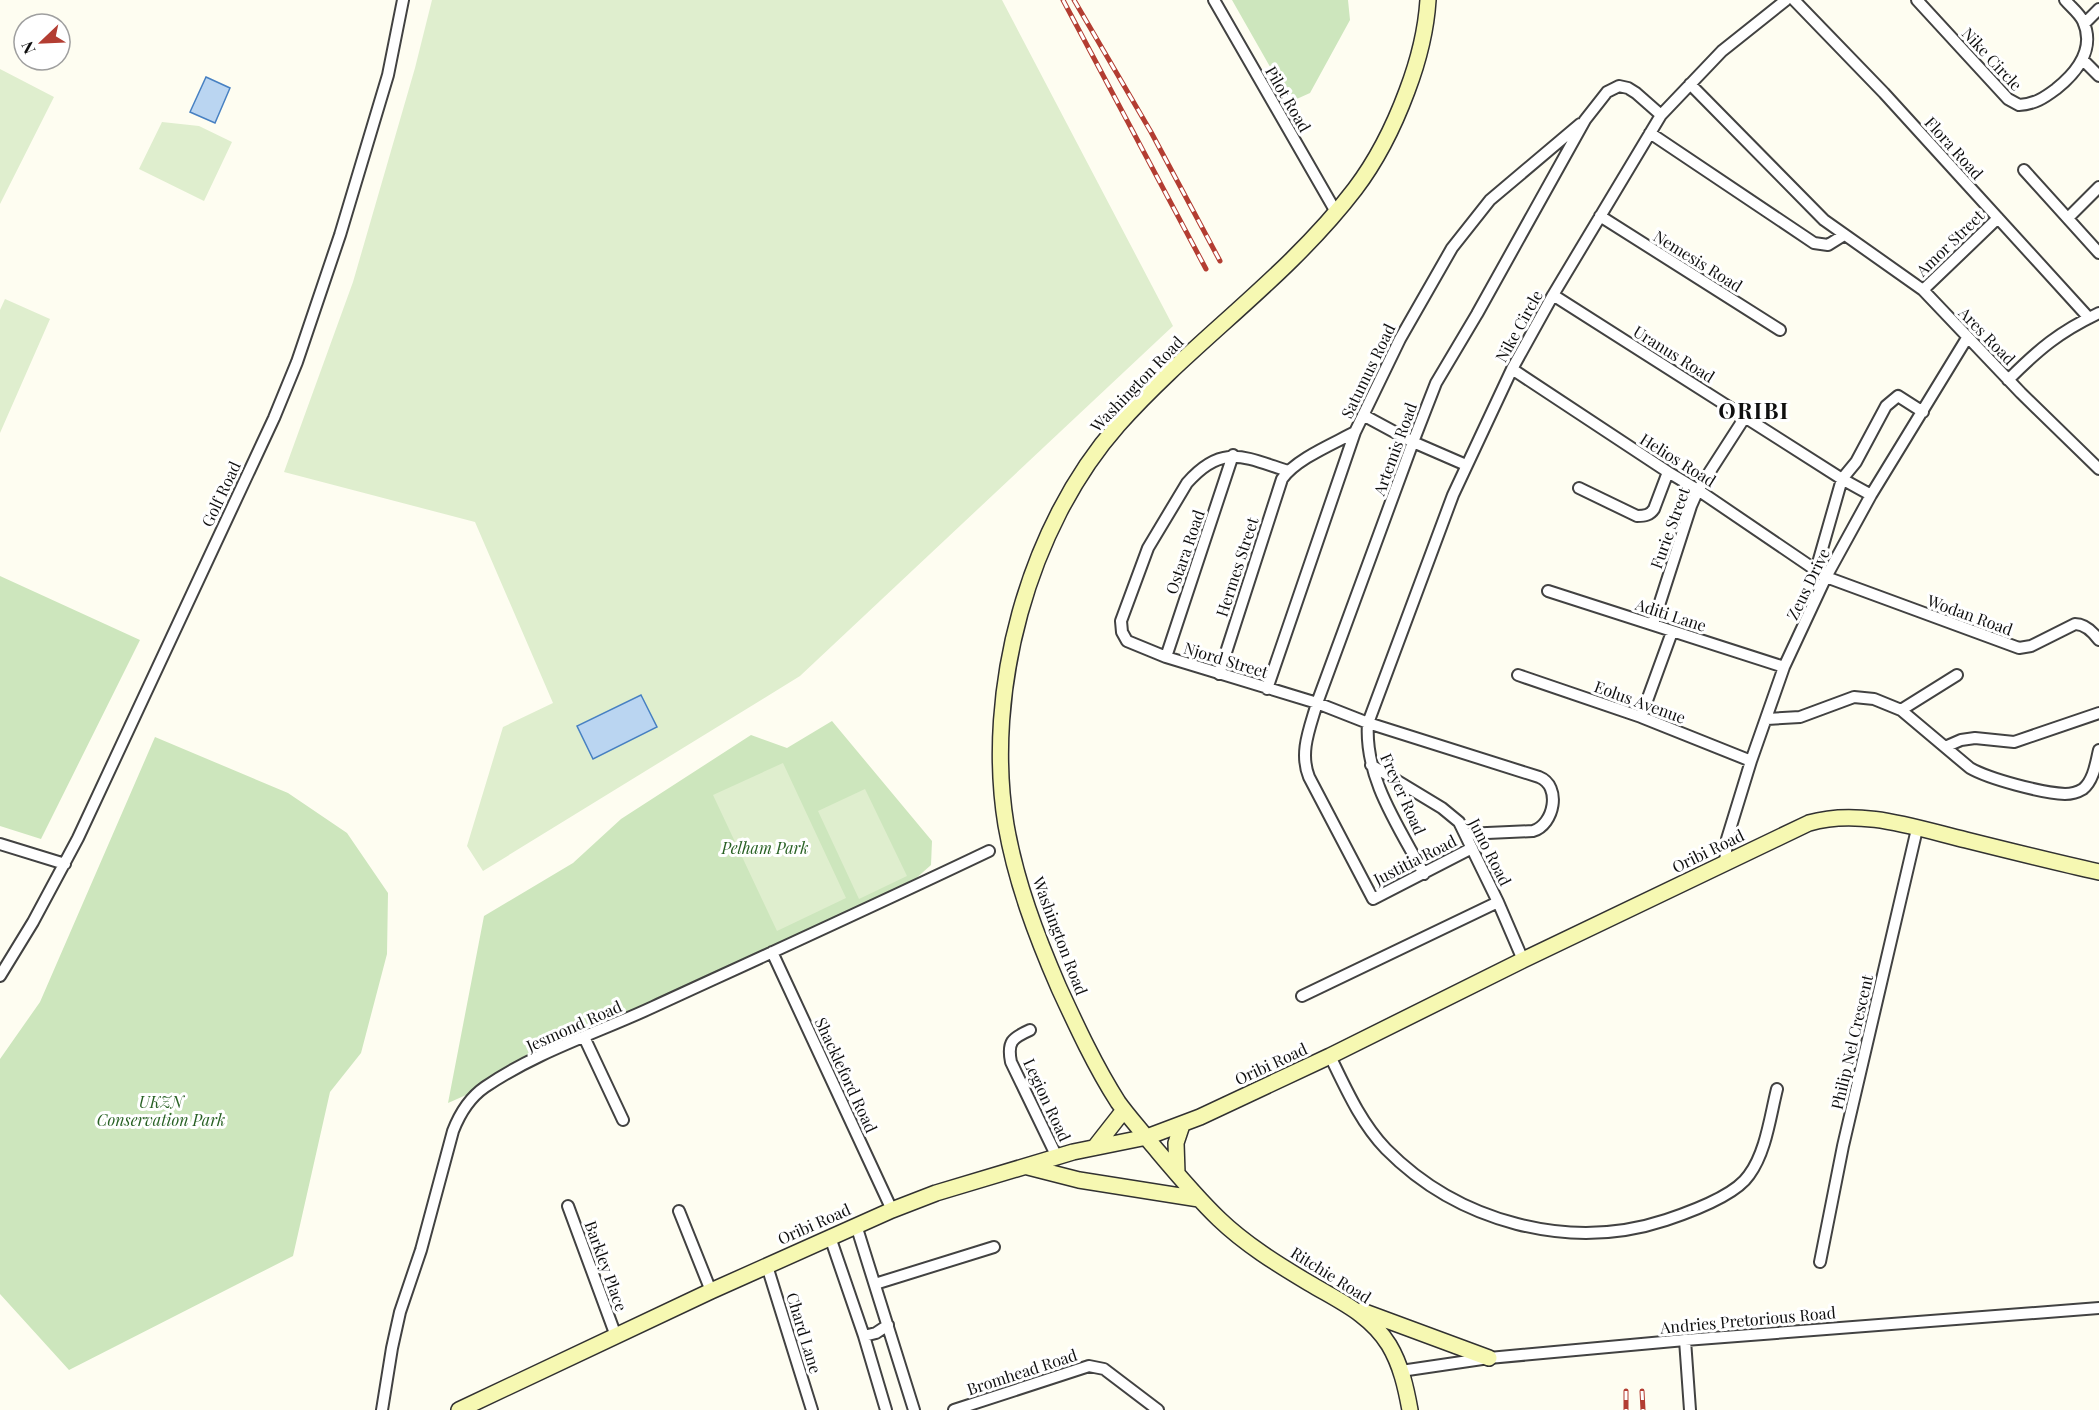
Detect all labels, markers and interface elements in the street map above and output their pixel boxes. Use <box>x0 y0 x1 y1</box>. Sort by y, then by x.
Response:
north arrow <box>12 12 72 72</box>
street label: Nike Circle <box>1958 23 2027 95</box>
text: N <box>16 38 40 57</box>
street label: Pilot Road <box>1261 62 1316 136</box>
street label: Flora Road <box>1921 112 1988 183</box>
street label: Amor Street <box>1910 205 1988 281</box>
street label: Nemesis Road <box>1650 225 1747 296</box>
street label: Nike Circle <box>1490 286 1547 365</box>
street label: Ares Road <box>1954 302 2020 369</box>
street label: Satumus Road <box>1336 320 1399 421</box>
street label: Uranus Road <box>1630 320 1719 387</box>
street label: Washington Road <box>1085 331 1188 437</box>
district label: ORIBI <box>1718 395 1790 425</box>
street label: Artemis Road <box>1368 399 1421 499</box>
street label: Helios Road <box>1636 428 1720 491</box>
street label: Golf Road <box>196 458 245 530</box>
street label: Furie Street <box>1645 484 1694 571</box>
street label: Ostara Road <box>1160 507 1209 597</box>
street label: Hermes Street <box>1211 514 1263 619</box>
street label: Zeus Drive <box>1781 545 1834 623</box>
street label: Wodan Road <box>1924 589 2016 640</box>
street label: Aditi Lane <box>1632 593 1709 636</box>
street label: Njord Street <box>1181 637 1271 682</box>
street label: Eolus Avenue <box>1592 675 1689 728</box>
street label: Freyer Road <box>1376 750 1431 838</box>
street label: Juno Road <box>1464 814 1516 889</box>
street label: Oribi Road <box>1668 824 1747 877</box>
street label: Justitia Road <box>1369 830 1460 890</box>
park label: Pelham Park <box>720 837 809 858</box>
street label: Washington Road <box>1028 873 1093 998</box>
street label: Philip Nel Crescent <box>1826 972 1877 1111</box>
street label: Jesmond Road <box>522 995 625 1056</box>
street label: Shackleford Road <box>811 1014 882 1136</box>
street label: Oribi Road <box>1231 1038 1310 1089</box>
street label: Legion Road <box>1019 1055 1076 1145</box>
park label: UKZN Conservation Park <box>97 1091 225 1130</box>
street label: Oribi Road <box>774 1198 854 1249</box>
street label: Barkley Place <box>580 1218 633 1314</box>
street label: Ritchie Road <box>1287 1242 1375 1308</box>
street label: Chard Lane <box>782 1290 827 1376</box>
street label: Andries Pretorious Road <box>1658 1301 1837 1338</box>
street label: Bromhead Road <box>964 1344 1080 1399</box>

